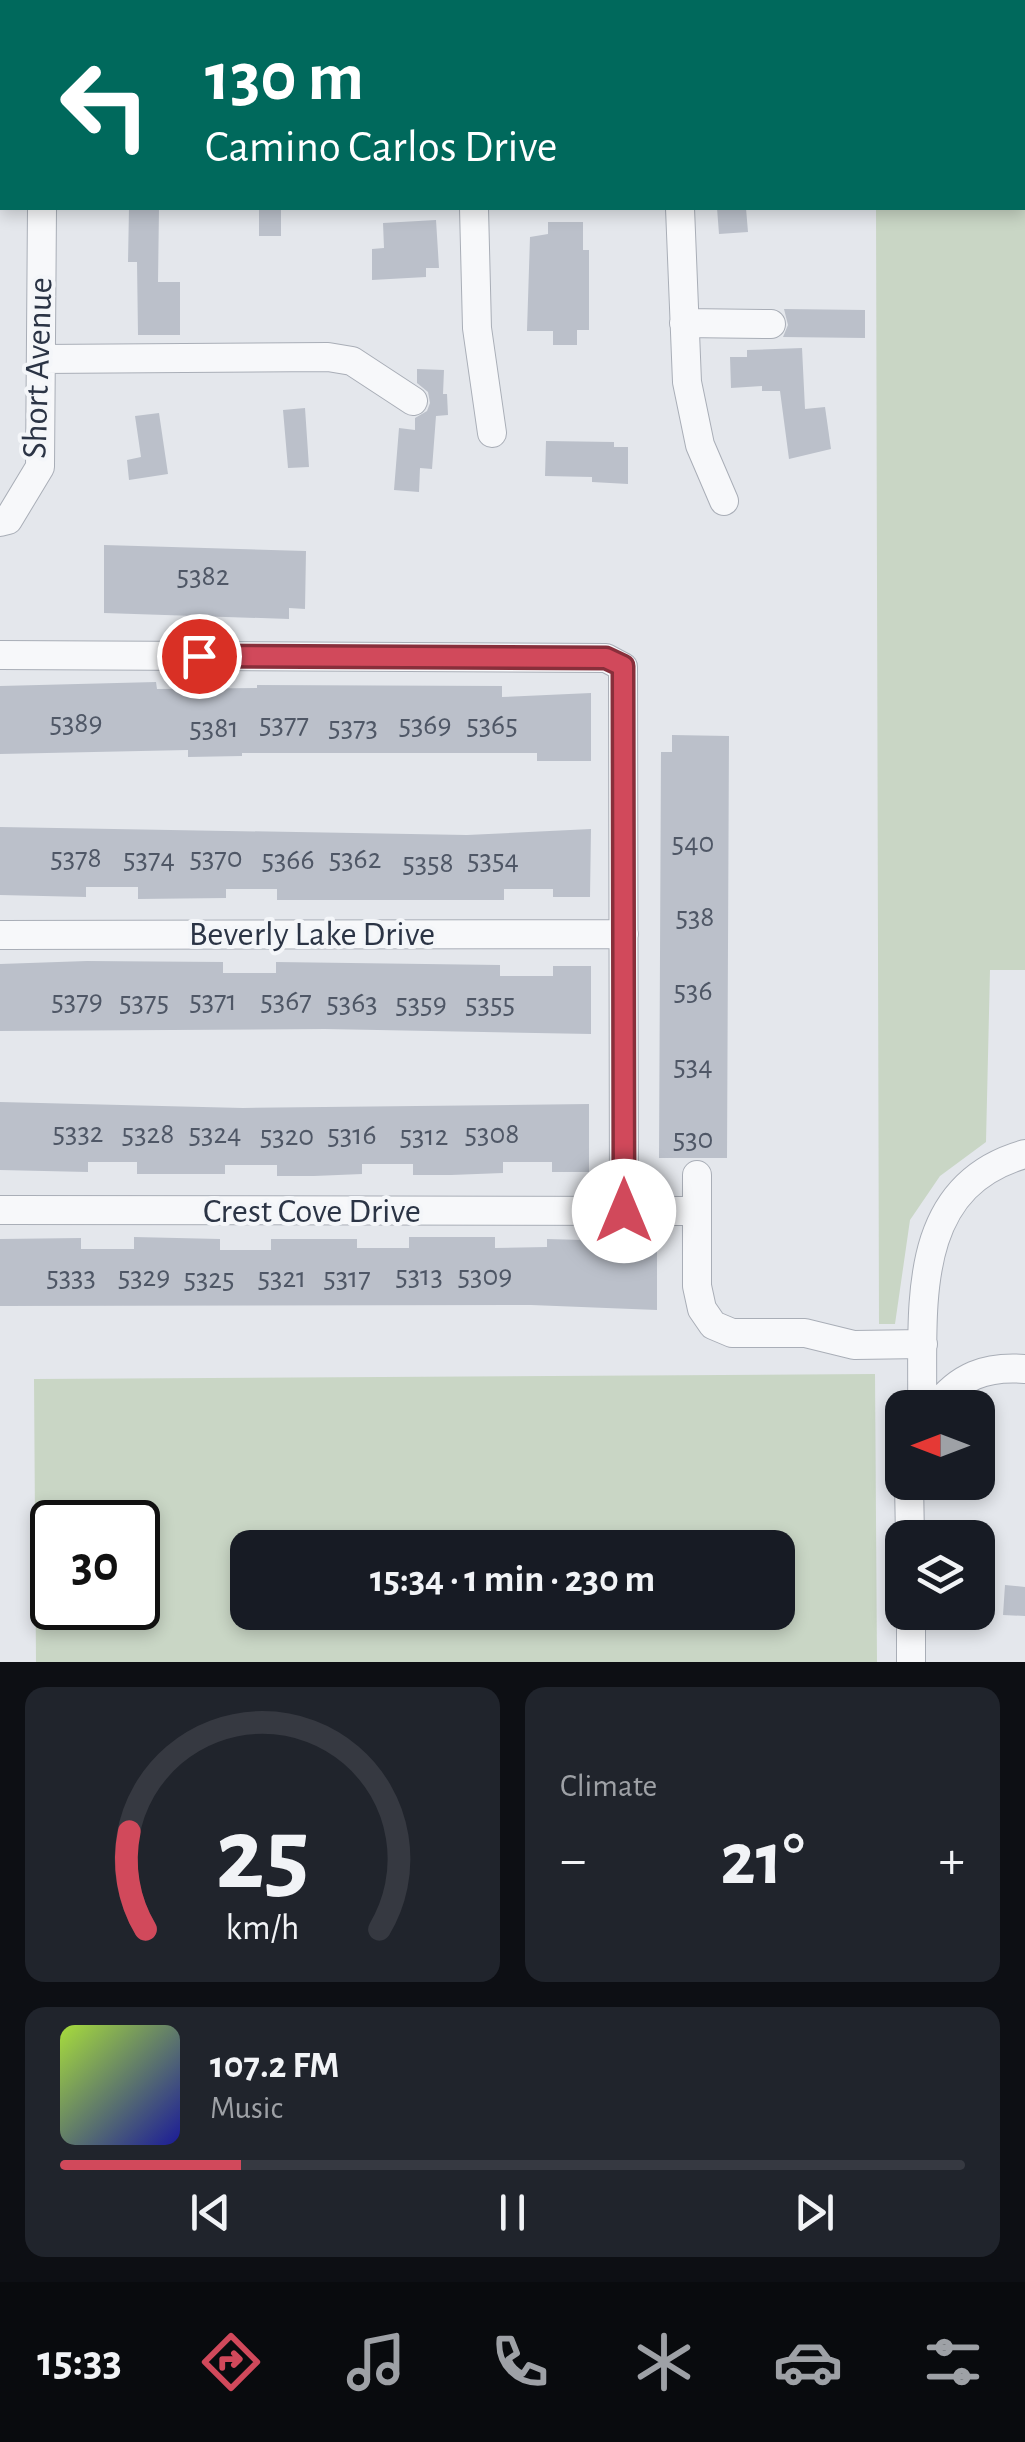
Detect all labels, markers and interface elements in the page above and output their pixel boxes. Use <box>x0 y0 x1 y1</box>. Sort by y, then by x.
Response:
icon: left <box>40 40 170 170</box>
text: 130 m <box>205 43 364 113</box>
text: Camino Carlos Drive <box>205 125 558 170</box>
street label: Short Avenue <box>17 277 59 459</box>
house number: 5382 <box>177 561 229 591</box>
pin <box>157 614 242 699</box>
icon: arrive <box>172 629 227 684</box>
house number: 5389 <box>49 708 103 738</box>
house number: 5377 <box>259 709 309 739</box>
house number: 5369 <box>398 710 452 740</box>
house number: 5365 <box>466 710 518 740</box>
house number: 5373 <box>328 712 378 742</box>
house number: 5381 <box>189 713 239 743</box>
house number: 540 <box>672 828 714 858</box>
house number: 5378 <box>50 843 102 873</box>
house number: 5370 <box>189 843 243 873</box>
house number: 5374 <box>123 844 175 874</box>
house number: 5362 <box>329 844 381 874</box>
house number: 5366 <box>261 845 315 875</box>
house number: 5354 <box>467 845 519 875</box>
house number: 5358 <box>402 848 454 878</box>
house number: 538 <box>675 902 715 932</box>
street label: Beverly Lake Drive <box>189 917 435 952</box>
house number: 536 <box>674 976 713 1006</box>
house number: 5379 <box>51 986 103 1016</box>
house number: 5371 <box>189 986 237 1016</box>
house number: 5367 <box>260 986 312 1016</box>
house number: 5375 <box>119 987 169 1017</box>
house number: 5363 <box>326 988 378 1018</box>
house number: 5359 <box>395 989 447 1019</box>
house number: 5355 <box>465 989 515 1019</box>
house number: 534 <box>673 1051 713 1081</box>
house number: 5332 <box>53 1118 103 1148</box>
house number: 5328 <box>122 1119 174 1149</box>
house number: 5324 <box>189 1119 241 1149</box>
house number: 5308 <box>465 1119 519 1149</box>
house number: 5316 <box>327 1120 377 1150</box>
house number: 5320 <box>260 1121 314 1151</box>
house number: 5312 <box>400 1121 448 1151</box>
house number: 530 <box>673 1124 713 1154</box>
position arrow <box>572 1159 676 1263</box>
street label: Crest Cove Drive <box>203 1194 421 1229</box>
house number: 5313 <box>395 1261 443 1291</box>
house number: 5309 <box>458 1261 512 1291</box>
house number: 5333 <box>46 1262 96 1292</box>
house number: 5329 <box>118 1262 170 1292</box>
house number: 5321 <box>258 1263 306 1293</box>
house number: 5317 <box>323 1263 371 1293</box>
house number: 5325 <box>183 1264 235 1294</box>
north arrow <box>885 1390 995 1500</box>
map controls <box>885 1390 995 1630</box>
speed limit sign: 30 <box>30 1500 160 1630</box>
button: layers <box>885 1520 995 1630</box>
text: 15:34 · 1 min · 230 m <box>370 1561 655 1599</box>
text: Climate <box>560 1770 657 1802</box>
text: 25 <box>216 1804 309 1908</box>
text: 21° <box>720 1823 805 1898</box>
text: − <box>560 1833 586 1888</box>
text: + <box>939 1833 965 1888</box>
text: km/h <box>226 1910 299 1946</box>
text: 107.2 FM <box>210 2047 339 2085</box>
text: Music <box>210 2092 283 2124</box>
icon: previous <box>183 2185 238 2240</box>
icon: pause <box>485 2185 540 2240</box>
icon: next <box>787 2185 842 2240</box>
icon: directions <box>196 2327 266 2397</box>
icon: music <box>341 2327 411 2397</box>
icon: phone <box>485 2327 555 2397</box>
icon: climate <box>629 2327 699 2397</box>
icon: car <box>773 2327 843 2397</box>
icon: filters <box>918 2327 988 2397</box>
text: 15:33 <box>37 2339 122 2384</box>

